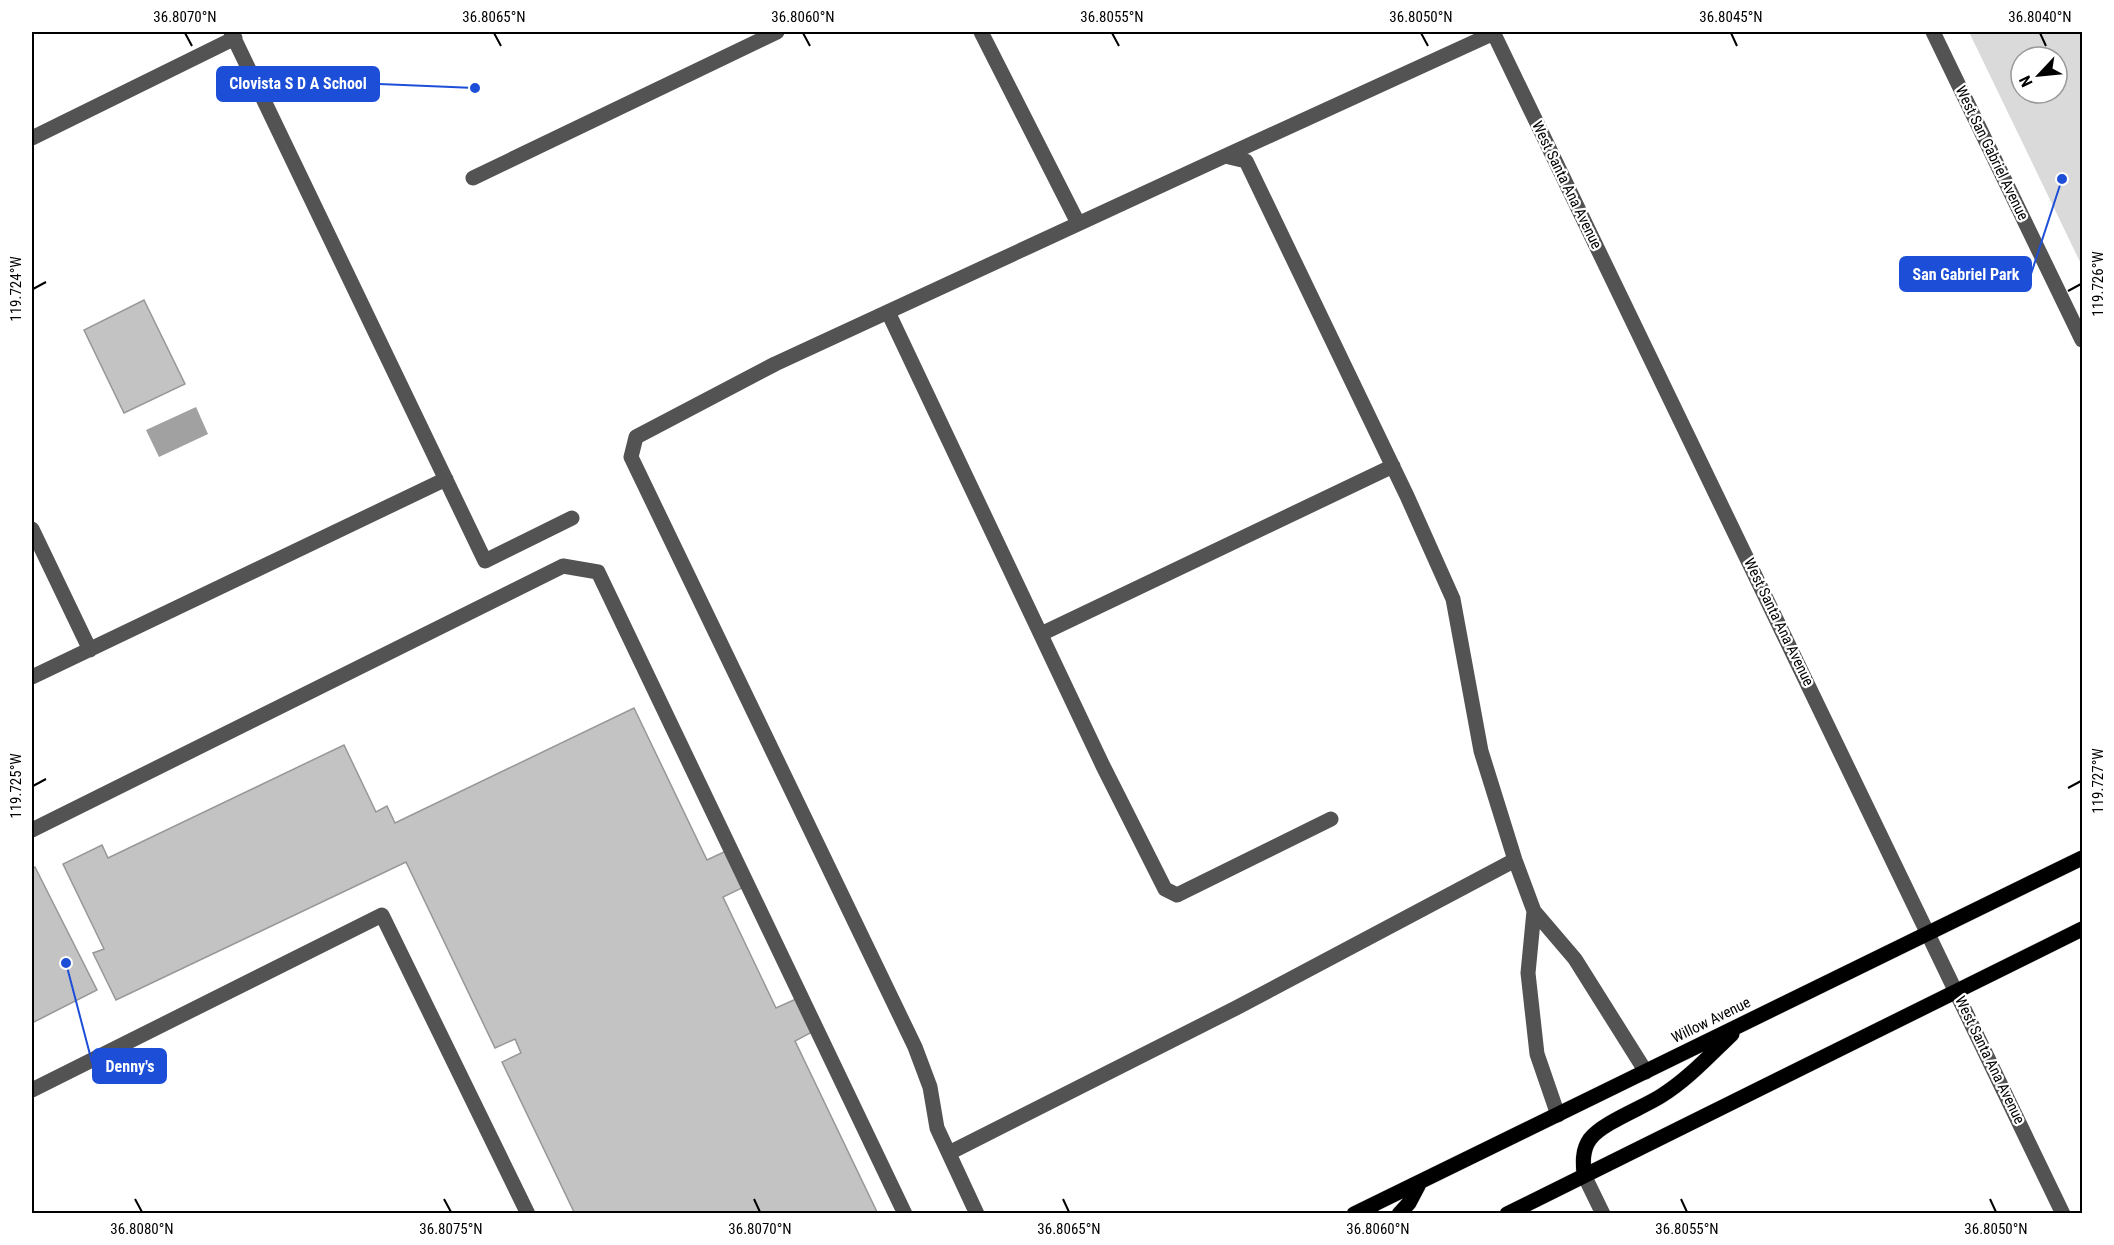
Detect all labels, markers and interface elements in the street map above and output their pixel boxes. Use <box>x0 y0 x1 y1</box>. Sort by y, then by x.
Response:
text: 36.8070°N <box>153 8 217 26</box>
text: 36.8065°N <box>462 8 526 26</box>
text: 36.8060°N <box>771 8 835 26</box>
text: 36.8055°N <box>1080 8 1144 26</box>
text: 36.8050°N <box>1389 8 1453 26</box>
text: 36.8045°N <box>1699 8 1763 26</box>
text: 36.8040°N <box>2008 8 2072 26</box>
north arrow <box>2009 45 2069 105</box>
callout: Clovista S D A School <box>217 67 379 101</box>
text: N <box>2015 73 2037 90</box>
text: Clovista S D A School <box>229 74 367 93</box>
street label: West San Gabriel Avenue <box>1952 83 2032 223</box>
street label: West Santa Ana Avenue <box>1528 118 1606 252</box>
text: 119.726°W <box>2089 251 2107 317</box>
text: 119.724°W <box>7 256 25 322</box>
callout: San Gabriel Park <box>1900 257 2031 291</box>
text: San Gabriel Park <box>1913 265 2020 284</box>
street label: West Santa Ana Avenue <box>1740 555 1818 689</box>
text: 119.727°W <box>2089 748 2107 814</box>
text: 119.725°W <box>7 753 25 819</box>
street label: Willow Avenue <box>1669 993 1753 1047</box>
street label: West Santa Ana Avenue <box>1951 993 2029 1127</box>
callout: Denny's <box>93 1049 166 1083</box>
text: Denny's <box>106 1057 154 1076</box>
text: 36.8080°N <box>110 1220 174 1238</box>
text: 36.8075°N <box>419 1220 483 1238</box>
text: 36.8070°N <box>728 1220 792 1238</box>
text: 36.8065°N <box>1037 1220 1101 1238</box>
text: 36.8060°N <box>1346 1220 1410 1238</box>
text: 36.8055°N <box>1655 1220 1719 1238</box>
text: 36.8050°N <box>1964 1220 2028 1238</box>

